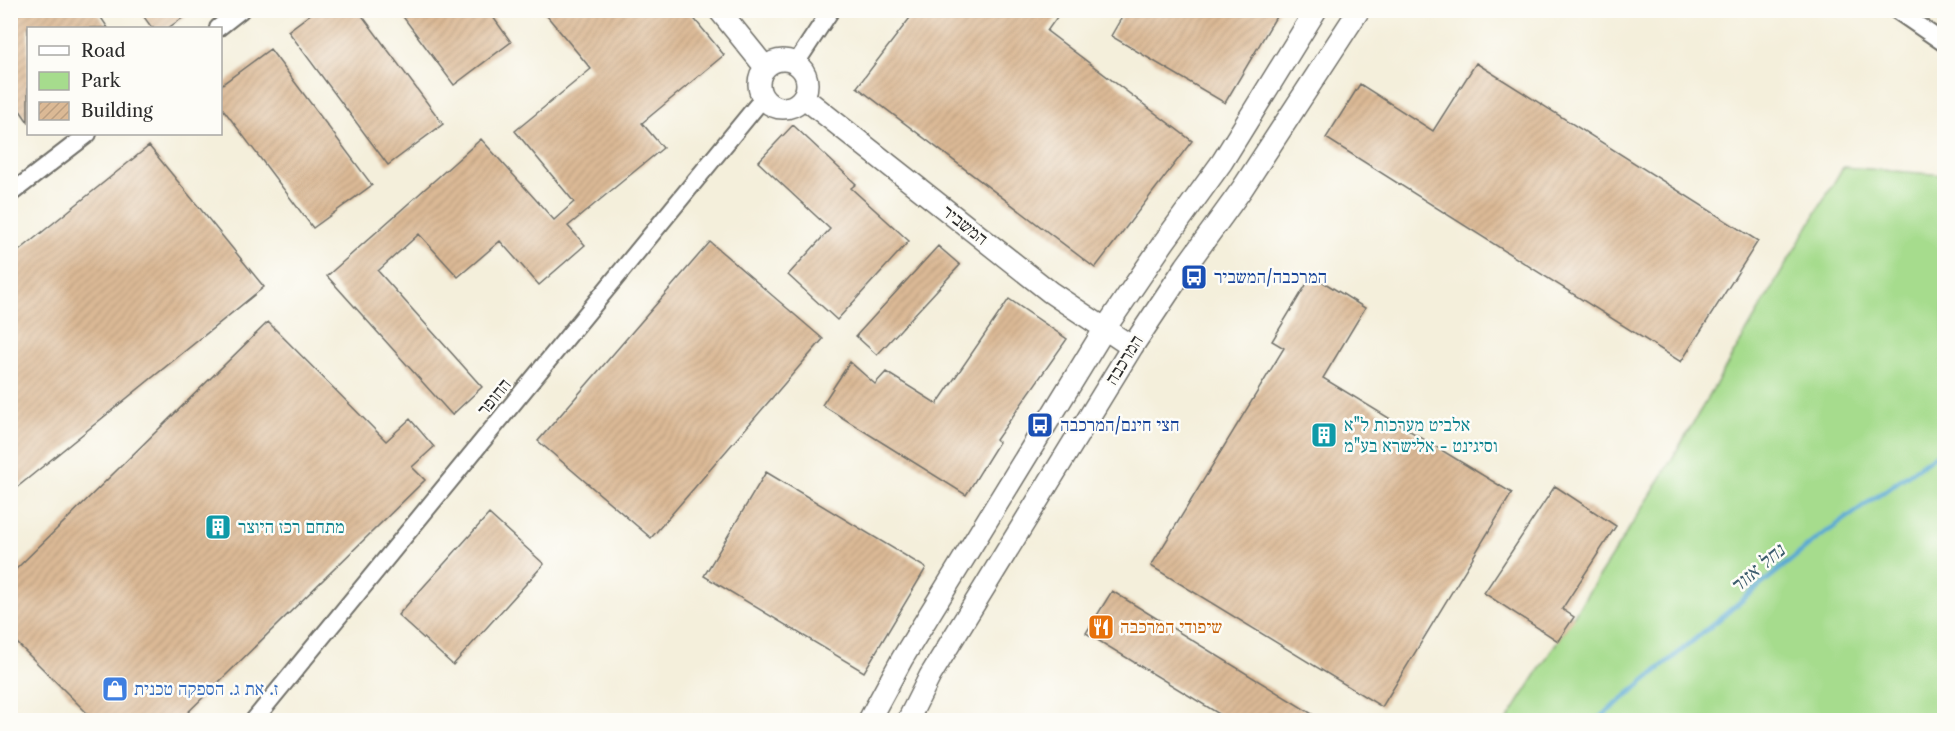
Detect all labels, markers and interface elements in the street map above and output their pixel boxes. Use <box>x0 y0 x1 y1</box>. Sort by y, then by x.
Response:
legend <box>27 27 222 135</box>
text: Road <box>81 40 126 62</box>
text: Park <box>81 70 122 92</box>
text: Building <box>81 100 153 122</box>
street label: המשביר <box>938 200 992 250</box>
bus stop icon: המרכבה/המשביר <box>1179 262 1209 292</box>
place label: המרכבה/המשביר <box>1214 266 1327 288</box>
street label: המרכבה <box>1100 331 1148 389</box>
street label: החופר <box>472 374 516 420</box>
bus stop icon: חצי חינם/המרכבה <box>1025 410 1055 440</box>
place label: חצי חינם/המרכבה <box>1060 414 1180 436</box>
place label: אלביט מערכות ל"א וסיגינט - אלישרא בע"מ <box>1344 414 1498 457</box>
building icon: אלביט מערכות ל"א וסיגינט - אלישרא בע"מ <box>1309 420 1339 450</box>
building icon: מתחם רכז היוצר <box>203 512 233 542</box>
place label: מתחם רכז היוצר <box>238 516 345 538</box>
water label: נחל אזור <box>1725 538 1790 598</box>
restaurant icon: שיפודי המרכבה <box>1086 612 1116 642</box>
place label: שיפודי המרכבה <box>1120 616 1222 638</box>
shop icon: ז. את ג. הספקה טכנית <box>100 674 130 704</box>
place label: ז. את ג. הספקה טכנית <box>134 678 278 700</box>

